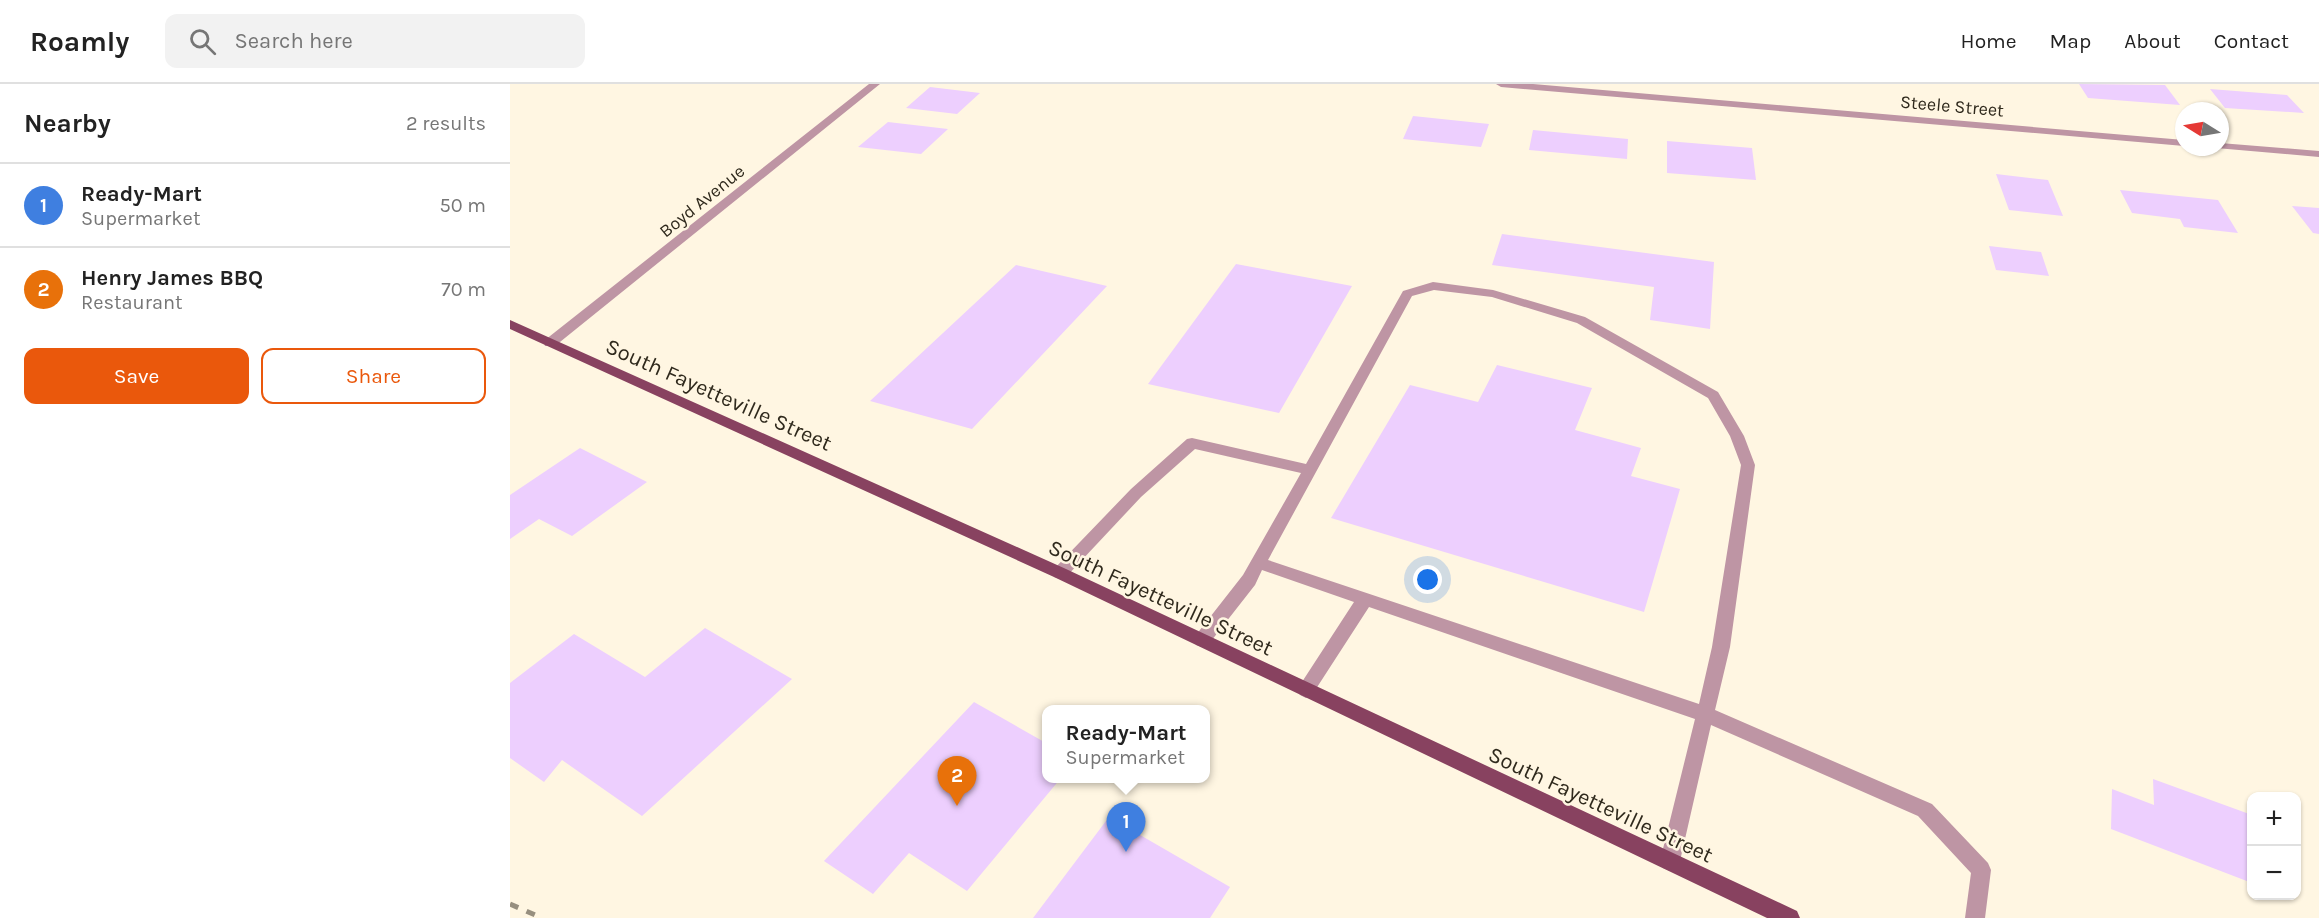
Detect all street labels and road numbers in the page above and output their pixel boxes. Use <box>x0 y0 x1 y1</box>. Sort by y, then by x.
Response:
street label: Steele Street <box>1899 91 2005 122</box>
street label: Boyd Avenue <box>655 160 749 242</box>
street label: South Fayetteville Street <box>602 333 836 457</box>
street label: South Fayetteville Street <box>1044 534 1277 661</box>
street label: South Fayetteville Street <box>1484 741 1717 868</box>

